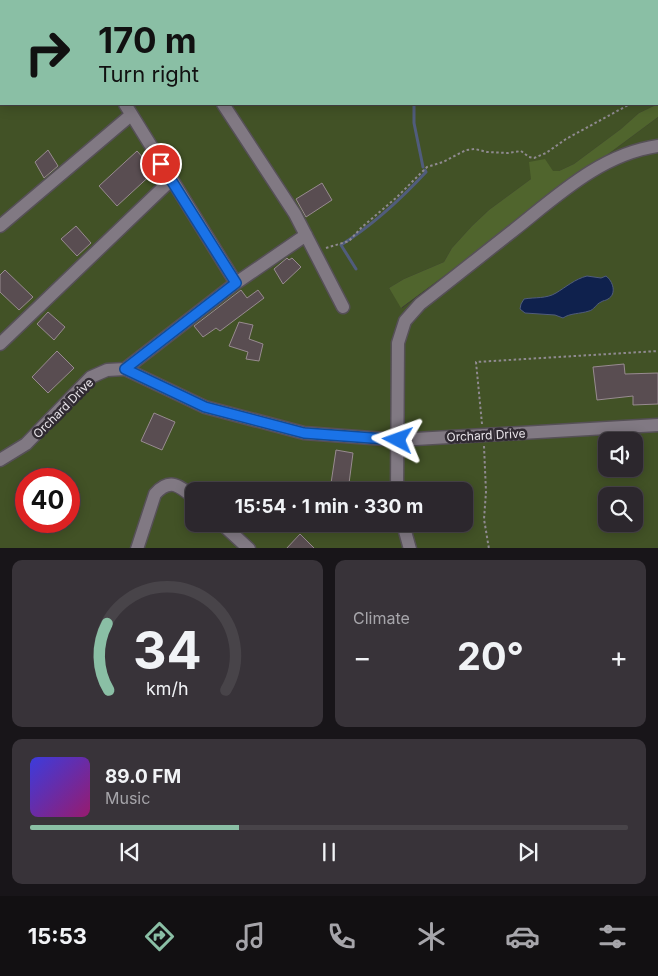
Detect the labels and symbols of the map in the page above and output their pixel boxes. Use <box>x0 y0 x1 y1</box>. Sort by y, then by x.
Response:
pin <box>140 143 182 185</box>
street label: Orchard Drive <box>30 375 96 441</box>
position arrow <box>371 413 423 465</box>
street label: Orchard Drive <box>446 425 526 445</box>
speed limit sign: 40 <box>15 468 80 533</box>

